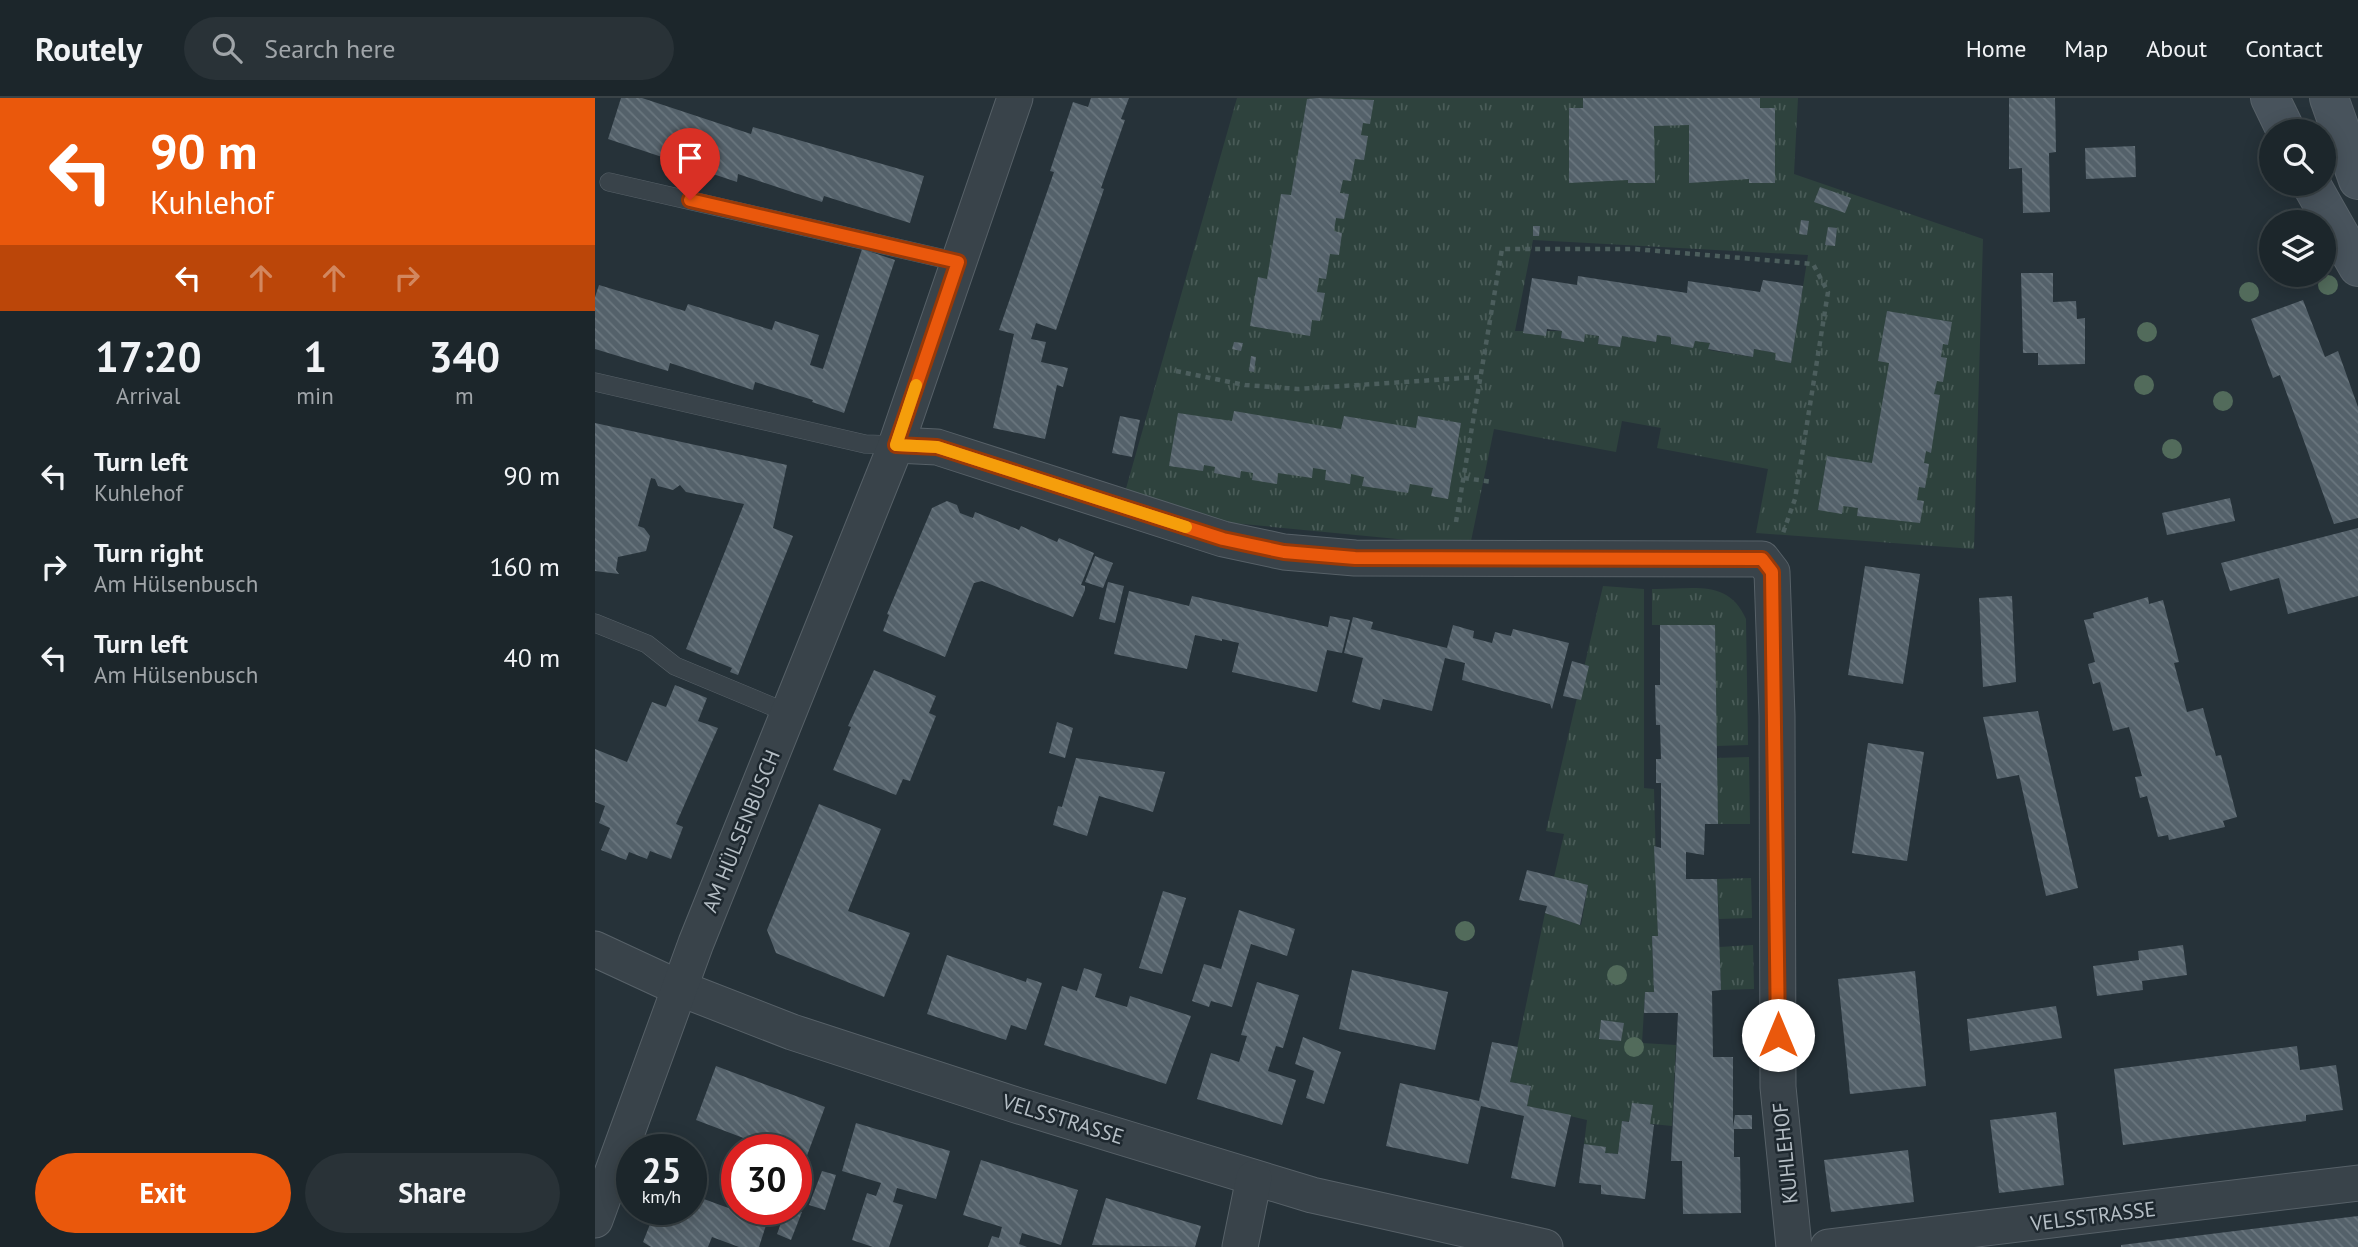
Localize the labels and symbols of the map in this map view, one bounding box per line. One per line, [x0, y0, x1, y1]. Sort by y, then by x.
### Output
pin [660, 128, 720, 200]
street label: AM HÜLSENBUSCH [696, 746, 786, 916]
position arrow [1741, 998, 1815, 1072]
street label: VELSSTRASSE [998, 1087, 1127, 1150]
street label: KUHLEHOF [1766, 1101, 1804, 1205]
speed limit sign: 30 [721, 1134, 812, 1225]
street label: VELSSTRASSE [2028, 1195, 2157, 1237]

